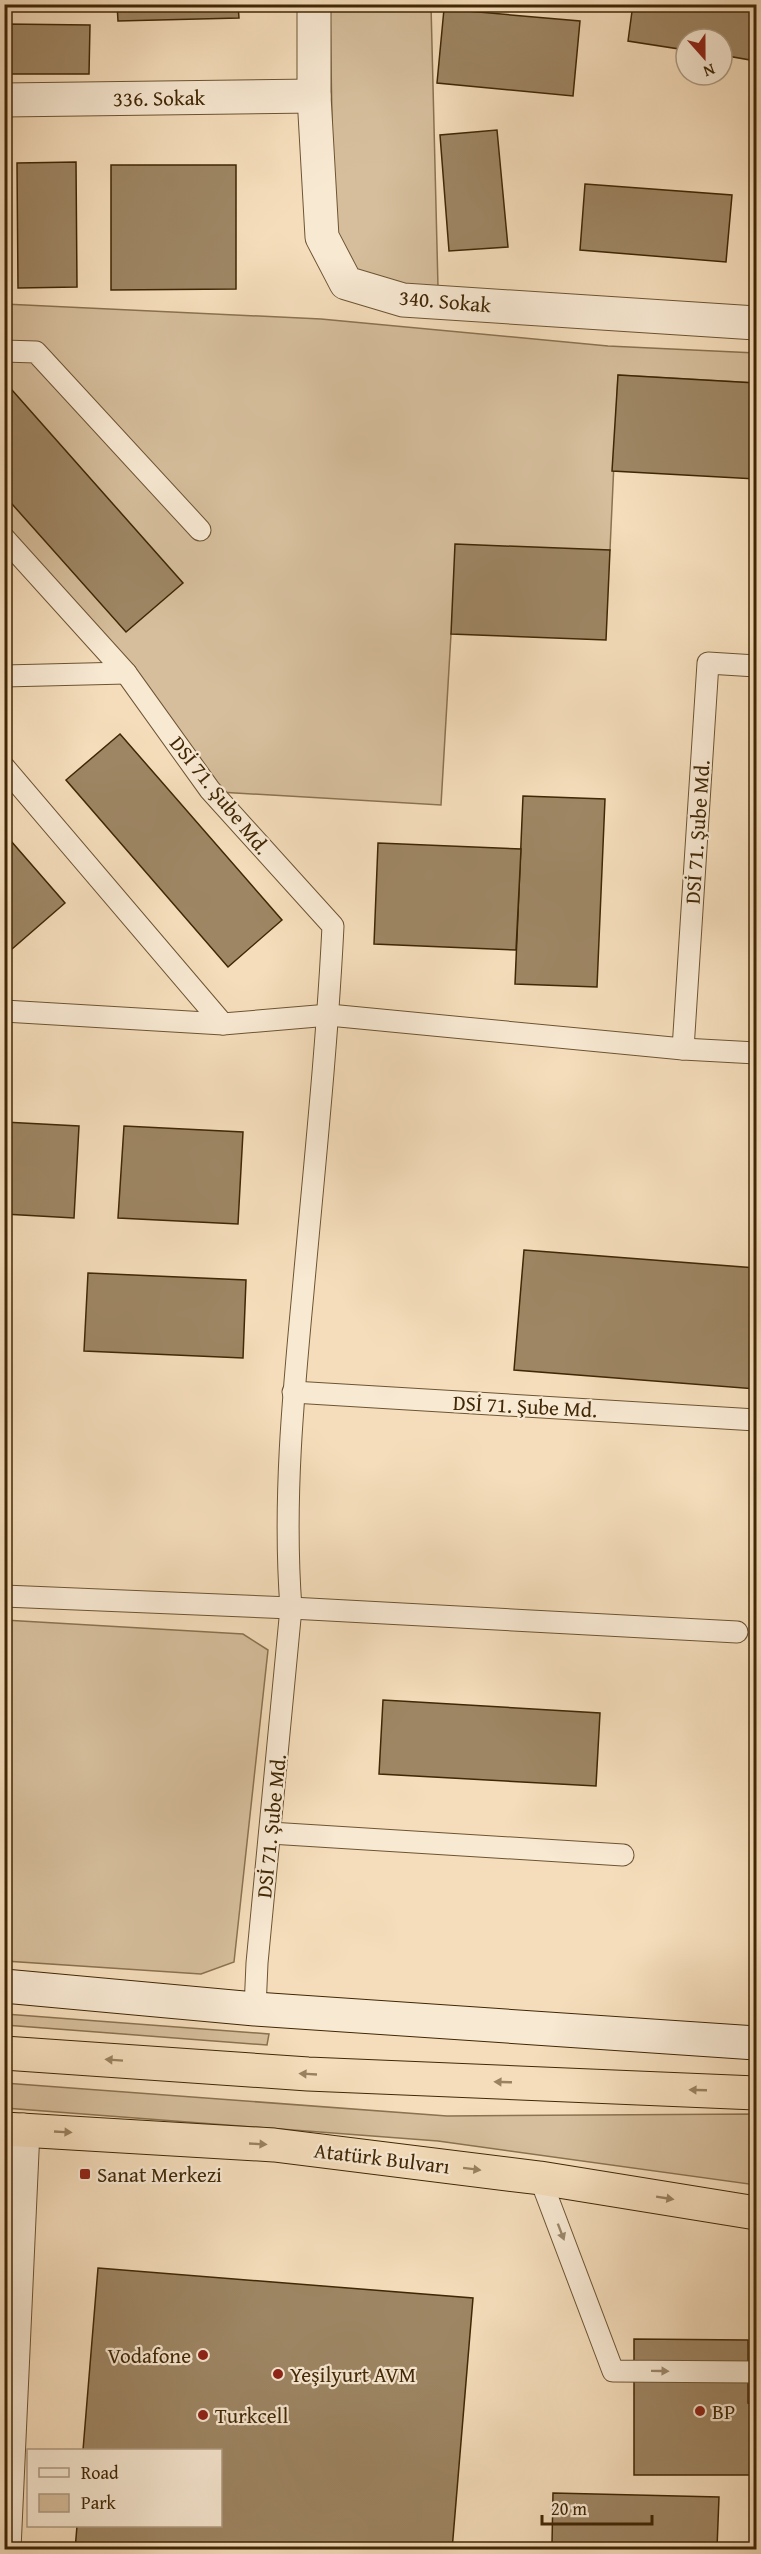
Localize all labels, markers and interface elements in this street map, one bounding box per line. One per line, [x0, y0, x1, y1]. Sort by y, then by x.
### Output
north arrow [674, 27, 734, 87]
text: N [700, 58, 719, 84]
street label: 336. Sokak [113, 82, 206, 114]
street label: 340. Sokak [398, 282, 493, 320]
street label: DSİ 71. Şube Md. [162, 729, 278, 861]
street label: DSİ 71. Şube Md. [676, 759, 718, 905]
street label: DSİ 71. Şube Md. [452, 1387, 598, 1425]
street label: DSİ 71. Şube Md. [248, 1753, 294, 1899]
one-way arrow [104, 2056, 123, 2065]
one-way arrow [299, 2070, 318, 2079]
one-way arrow [494, 2078, 513, 2087]
one-way arrow [689, 2086, 708, 2095]
one-way arrow [53, 2128, 72, 2137]
street label: Atatürk Bulvarı [312, 2134, 452, 2182]
one-way arrow [248, 2139, 267, 2149]
place label: Sanat Merkezi [97, 2159, 222, 2190]
one-way arrow [463, 2165, 482, 2174]
marker: Sanat Merkezi [78, 2167, 92, 2181]
one-way arrow [656, 2194, 675, 2203]
one-way arrow [556, 2223, 566, 2241]
place label: Vodafone [108, 2340, 191, 2371]
marker: Vodafone [196, 2348, 210, 2362]
place label: Yeşilyurt AVM [290, 2359, 416, 2390]
one-way arrow [650, 2366, 669, 2376]
marker: Yeşilyurt AVM [271, 2367, 285, 2381]
place label: BP [712, 2396, 735, 2427]
place label: Turkcell [215, 2400, 289, 2431]
marker: BP [693, 2404, 707, 2418]
marker: Turkcell [196, 2408, 210, 2422]
legend [27, 2449, 222, 2527]
text: Road [81, 2459, 119, 2486]
scale bar [542, 2488, 652, 2526]
text: Park [81, 2489, 117, 2516]
text: 20 m [551, 2495, 587, 2522]

